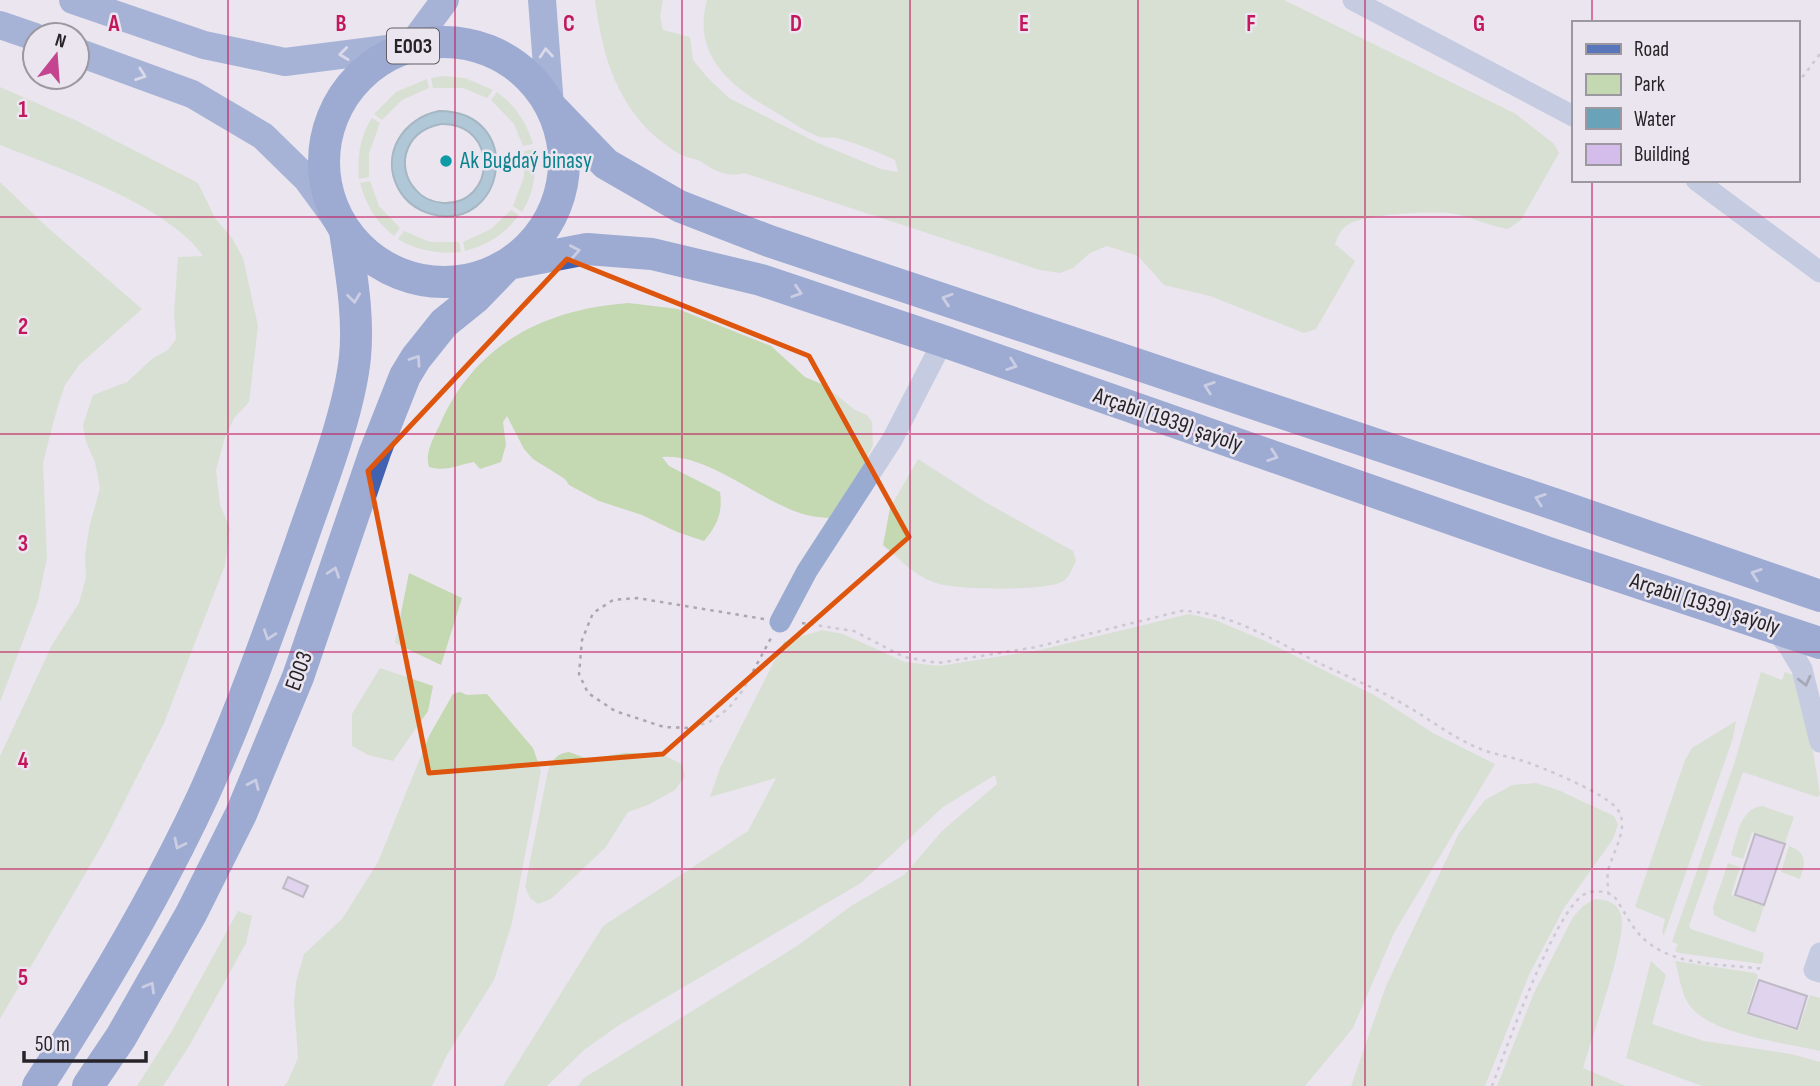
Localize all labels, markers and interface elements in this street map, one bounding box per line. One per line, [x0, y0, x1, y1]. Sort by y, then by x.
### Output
text: A [108, 10, 121, 38]
text: B [336, 10, 347, 38]
text: C [563, 10, 575, 38]
text: D [790, 10, 802, 38]
text: E [1019, 10, 1029, 38]
text: F [1246, 10, 1256, 38]
text: G [1473, 10, 1485, 38]
north arrow [21, 21, 91, 91]
legend [1572, 21, 1799, 182]
road number: E003 [387, 28, 439, 64]
text: N [52, 29, 69, 54]
text: Road [1634, 37, 1669, 62]
one-way arrow [338, 46, 349, 61]
one-way arrow [539, 47, 554, 58]
one-way arrow [135, 67, 147, 81]
text: Park [1634, 72, 1665, 97]
text: 1 [18, 96, 28, 124]
text: Water [1634, 107, 1676, 132]
text: Building [1634, 142, 1690, 167]
place label: Ak Bugdaý binasy [459, 147, 592, 175]
marker: Ak Bugdaý binasy [438, 153, 454, 169]
one-way arrow [569, 245, 581, 260]
one-way arrow [790, 284, 802, 298]
one-way arrow [346, 293, 361, 304]
one-way arrow [941, 293, 954, 307]
text: 2 [18, 313, 28, 341]
one-way arrow [407, 355, 420, 368]
one-way arrow [1006, 357, 1018, 371]
street label: Arçabil (1939) şaýoly [1089, 381, 1246, 459]
one-way arrow [1203, 381, 1215, 395]
one-way arrow [1267, 448, 1279, 462]
one-way arrow [1535, 493, 1547, 507]
text: 3 [18, 530, 28, 558]
one-way arrow [326, 566, 340, 578]
street label: Arçabil (1939) şaýoly [1626, 566, 1784, 641]
one-way arrow [1750, 568, 1762, 582]
one-way arrow [263, 628, 277, 640]
street label: E003 [279, 648, 319, 694]
one-way arrow [1797, 674, 1811, 686]
text: 4 [18, 747, 29, 775]
one-way arrow [246, 779, 260, 792]
one-way arrow [174, 837, 188, 849]
text: 5 [18, 964, 28, 992]
one-way arrow [142, 981, 155, 994]
scale bar [24, 1020, 147, 1064]
text: 50 m [35, 1032, 70, 1057]

